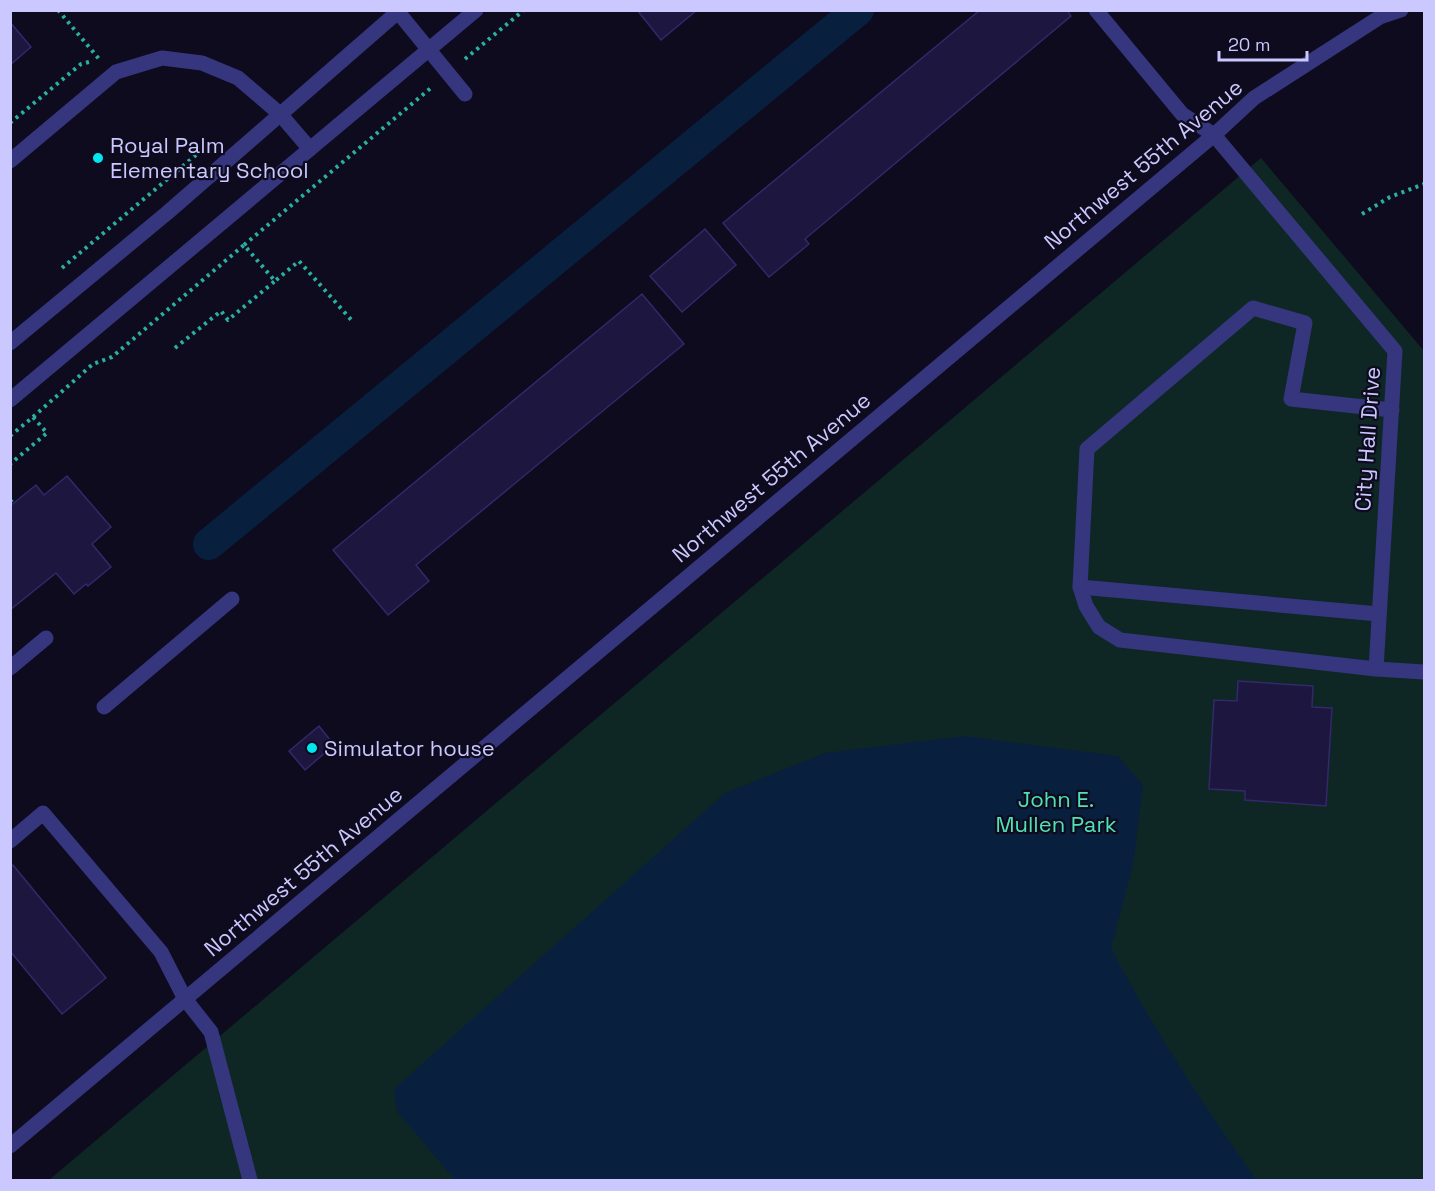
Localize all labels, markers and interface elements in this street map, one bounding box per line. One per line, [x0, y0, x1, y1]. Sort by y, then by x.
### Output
scale bar [1219, 24, 1308, 62]
text: 20 m [1228, 33, 1271, 56]
street label: Northwest 55th Avenue [1038, 73, 1248, 255]
place label: Royal Palm Elementary School [110, 131, 309, 184]
marker: Royal Palm Elementary School [91, 151, 105, 165]
street label: City Hall Drive [1348, 366, 1386, 512]
street label: Northwest 55th Avenue [666, 386, 876, 568]
place label: Simulator house [324, 734, 495, 762]
marker: Simulator house [305, 741, 319, 755]
street label: Northwest 55th Avenue [198, 780, 408, 962]
park label: John E. Mullen Park [995, 785, 1117, 838]

